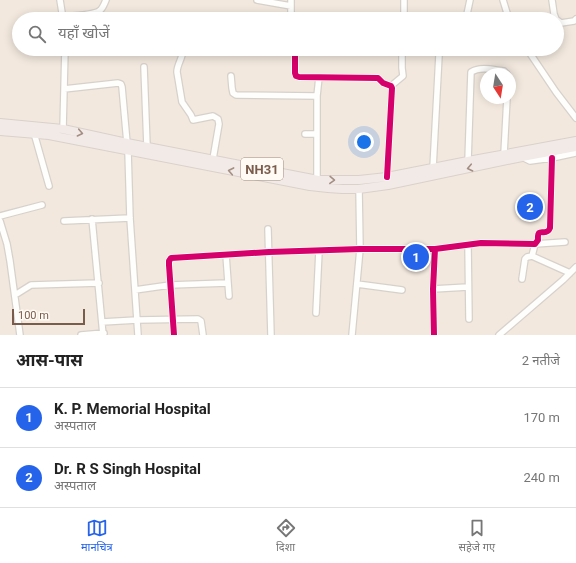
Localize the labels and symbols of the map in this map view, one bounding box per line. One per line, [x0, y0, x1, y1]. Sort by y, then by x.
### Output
north arrow [480, 68, 516, 104]
one-way arrow [77, 129, 83, 137]
your location [354, 132, 374, 152]
road number: NH31 [241, 158, 283, 180]
one-way arrow [467, 164, 473, 172]
one-way arrow [228, 167, 235, 176]
one-way arrow [329, 176, 335, 184]
pin: 2 [517, 192, 543, 222]
pin: 1 [403, 242, 429, 272]
scale bar [12, 307, 85, 326]

